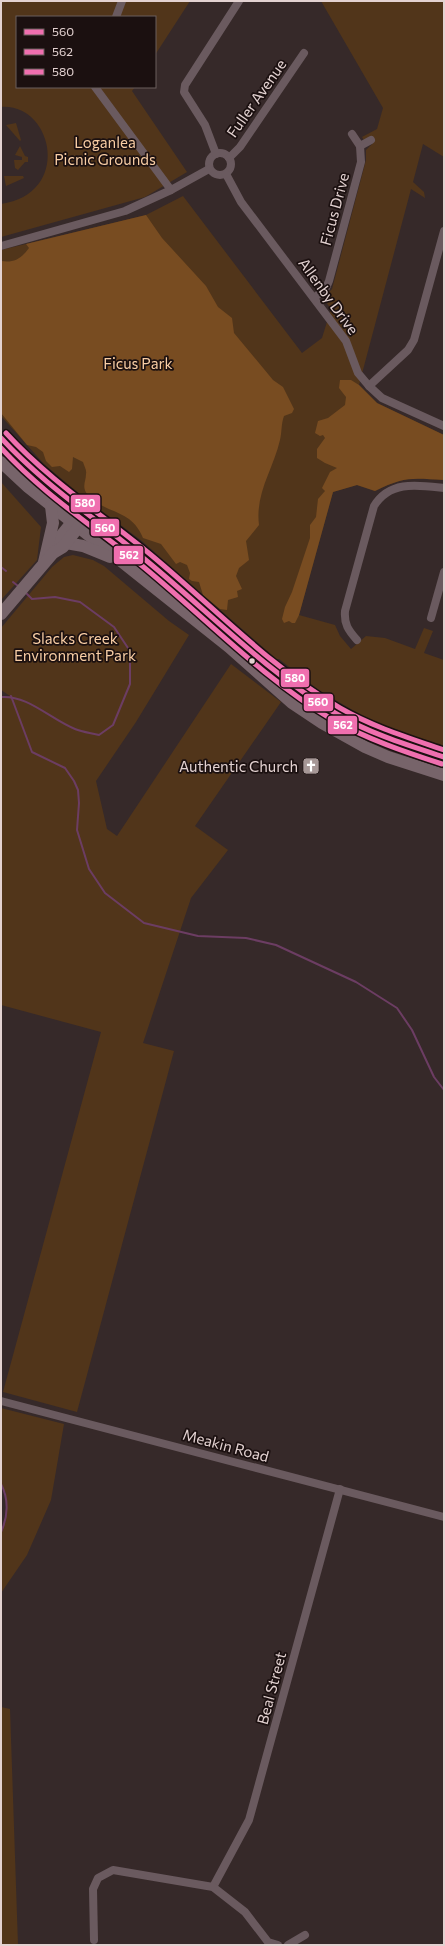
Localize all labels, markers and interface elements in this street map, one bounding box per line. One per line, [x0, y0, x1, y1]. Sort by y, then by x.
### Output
legend [16, 16, 156, 88]
text: 560 [52, 24, 74, 38]
text: 562 [52, 44, 73, 58]
street label: Fuller Avenue [222, 55, 290, 141]
text: 580 [52, 64, 74, 78]
park label: Loganlea Picnic Grounds [54, 133, 156, 168]
street label: Ficus Drive [316, 171, 352, 247]
street label: Allenby Drive [295, 254, 363, 338]
park label: Ficus Park [103, 354, 173, 372]
line badge: 580 [70, 494, 101, 513]
text: 580 [75, 496, 95, 509]
line badge: 560 [90, 518, 120, 537]
text: 560 [95, 521, 115, 534]
line badge: 562 [113, 545, 144, 565]
text: 562 [119, 548, 139, 561]
park label: Slacks Creek Environment Park [14, 629, 136, 664]
unlabelled marker [247, 656, 257, 666]
line badge: 580 [280, 668, 310, 688]
text: 580 [285, 671, 305, 684]
line badge: 560 [303, 693, 334, 712]
text: 560 [308, 695, 328, 708]
line badge: 562 [327, 715, 358, 735]
text: 562 [333, 718, 353, 731]
church icon: Authentic Church [301, 756, 321, 776]
place label: Authentic Church [179, 757, 298, 775]
street label: Meakin Road [181, 1425, 271, 1465]
street label: Beal Street [253, 1650, 289, 1726]

